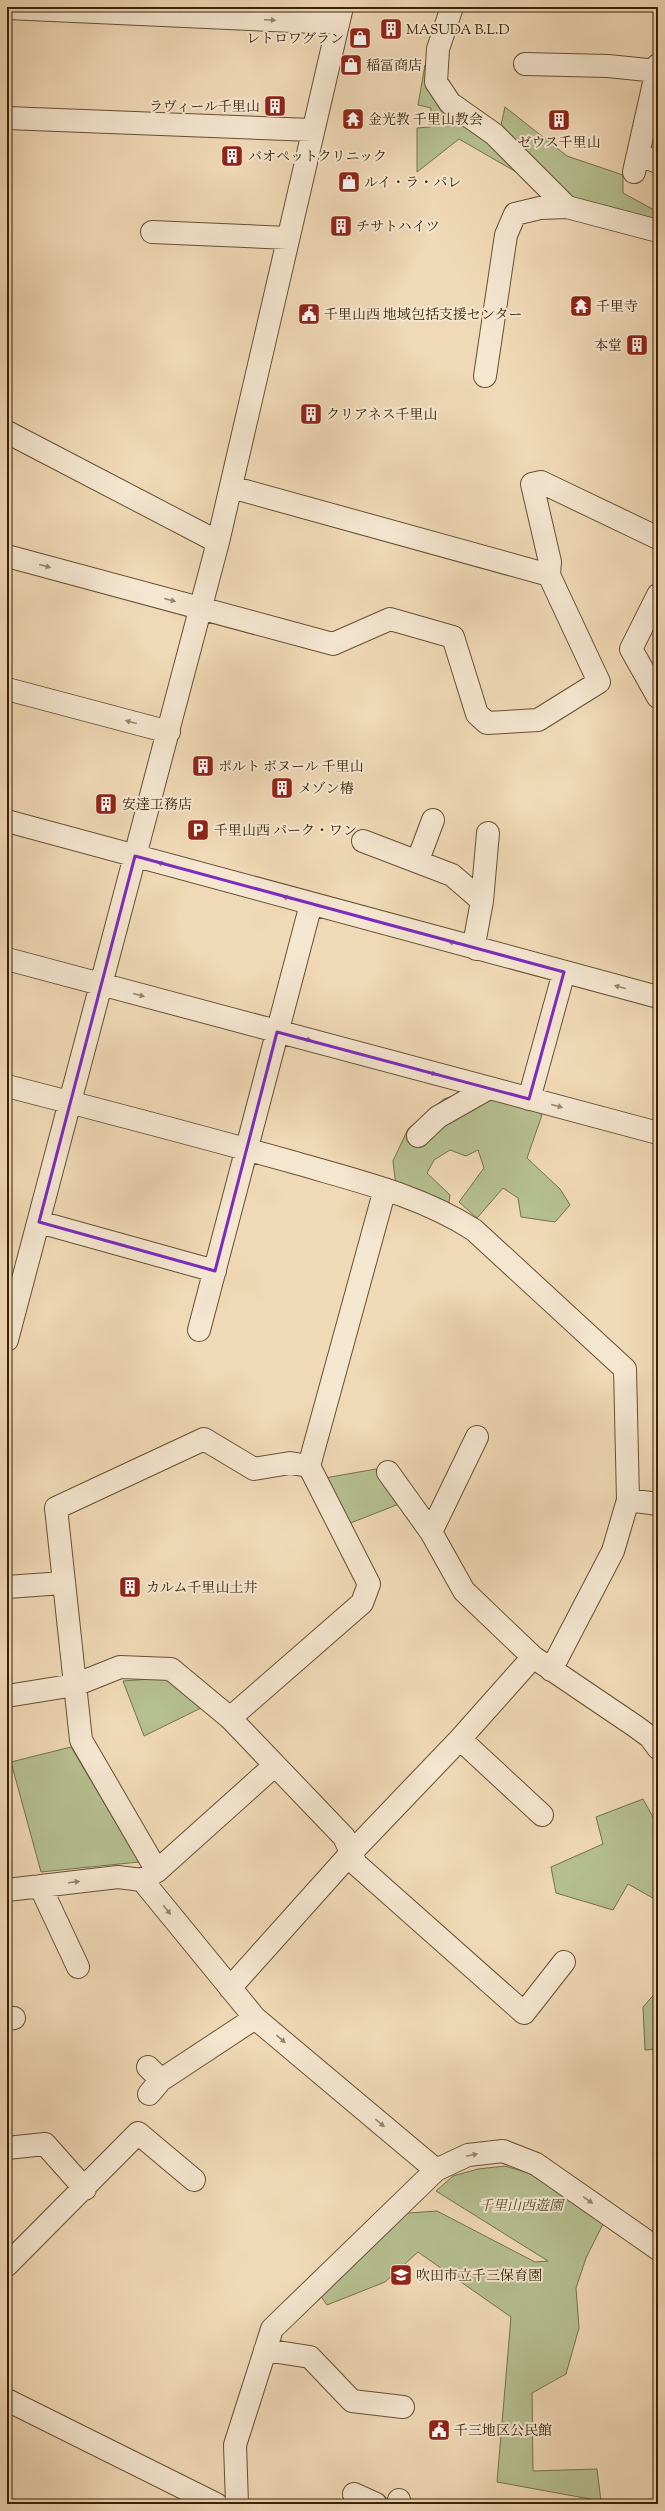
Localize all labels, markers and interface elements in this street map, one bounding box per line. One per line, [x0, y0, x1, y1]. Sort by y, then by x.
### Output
one-way arrow [264, 16, 276, 23]
building icon: MASUDA B.L.D [378, 16, 404, 42]
place label: MASUDA B.L.D [406, 21, 510, 41]
shop icon: レトロワグラン [347, 25, 373, 51]
place label: レトロワグラン [246, 30, 344, 50]
shop icon: 稲冨商店 [338, 52, 364, 78]
place label: 稲冨商店 [366, 57, 422, 77]
building icon: ラヴィール千里山 [262, 93, 288, 119]
place label: ラヴィール千里山 [149, 98, 260, 118]
temple icon: 金光教 千里山教会 [340, 106, 366, 132]
building icon: ゼウス千里山 [546, 107, 572, 133]
place label: 金光教 千里山教会 [368, 111, 483, 131]
place label: ゼウス千里山 [517, 134, 601, 154]
building icon: バオペットクリニック [219, 143, 245, 169]
place label: バオペットクリニック [248, 148, 387, 168]
shop icon: ルイ・ラ・パレ [336, 169, 362, 195]
place label: ルイ・ラ・パレ [364, 174, 461, 194]
building icon: チサトハイツ [328, 213, 354, 239]
place label: チサトハイツ [356, 218, 440, 238]
temple icon: 千里寺 [568, 293, 594, 319]
place label: 千里寺 [596, 298, 638, 318]
public building icon: 千里山西 地域包括支援センター [296, 301, 322, 327]
place label: 千里山西 地域包括支援センター [324, 306, 522, 326]
building icon: 本堂 [624, 332, 650, 358]
place label: 本堂 [594, 337, 622, 357]
building icon: クリアネス千里山 [298, 401, 324, 427]
place label: クリアネス千里山 [326, 406, 437, 426]
one-way arrow [39, 563, 51, 569]
one-way arrow [164, 597, 176, 603]
one-way arrow [125, 719, 137, 725]
building icon: ポルト ボヌール 千里山 [190, 753, 216, 779]
place label: ポルト ボヌール 千里山 [218, 758, 364, 778]
building icon: メゾン椿 [269, 775, 295, 801]
place label: メゾン椿 [298, 780, 355, 800]
building icon: 安達工務店 [93, 791, 119, 817]
place label: 安達工務店 [122, 796, 192, 816]
parking icon: 千里山西 パーク・ワン [185, 817, 211, 843]
place label: 千里山西 パーク・ワン [214, 822, 357, 842]
one-way arrow [156, 861, 168, 867]
one-way arrow [282, 895, 294, 901]
one-way arrow [448, 940, 460, 946]
one-way arrow [614, 984, 626, 990]
one-way arrow [133, 992, 146, 998]
one-way arrow [300, 1036, 312, 1042]
one-way arrow [425, 1070, 437, 1076]
one-way arrow [550, 1104, 563, 1110]
building icon: カルム千里山土井 [117, 1574, 143, 1600]
place label: カルム千里山土井 [146, 1579, 257, 1599]
one-way arrow [67, 1879, 80, 1885]
one-way arrow [162, 1905, 171, 1916]
one-way arrow [275, 2034, 286, 2043]
one-way arrow [375, 2118, 385, 2127]
one-way arrow [466, 2152, 478, 2158]
one-way arrow [582, 2196, 593, 2204]
park label: 千里山西遊園 [479, 2197, 565, 2217]
school or university icon: 吹田市立千三保育園 [388, 2262, 414, 2288]
place label: 吹田市立千三保育園 [416, 2267, 542, 2287]
public building icon: 千三地区公民館 [426, 2417, 452, 2443]
place label: 千三地区公民館 [454, 2422, 552, 2442]

